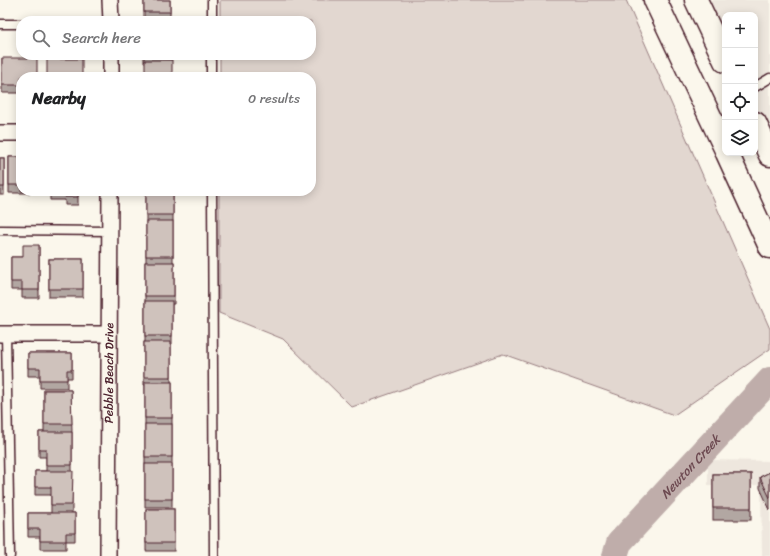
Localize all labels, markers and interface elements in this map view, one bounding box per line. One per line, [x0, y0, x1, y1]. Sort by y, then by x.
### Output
map controls [722, 12, 758, 156]
button: + [722, 12, 758, 48]
search box [16, 16, 316, 60]
text: Search here [62, 25, 141, 51]
icon: search [30, 27, 52, 49]
button: − [722, 48, 758, 84]
text: Nearby [32, 83, 86, 113]
button: locate [722, 84, 758, 120]
text: 0 results [248, 87, 300, 110]
button: layers [722, 120, 758, 156]
street label: Pebble Beach Drive [98, 322, 120, 423]
water label: Newton Creek [654, 428, 728, 504]

